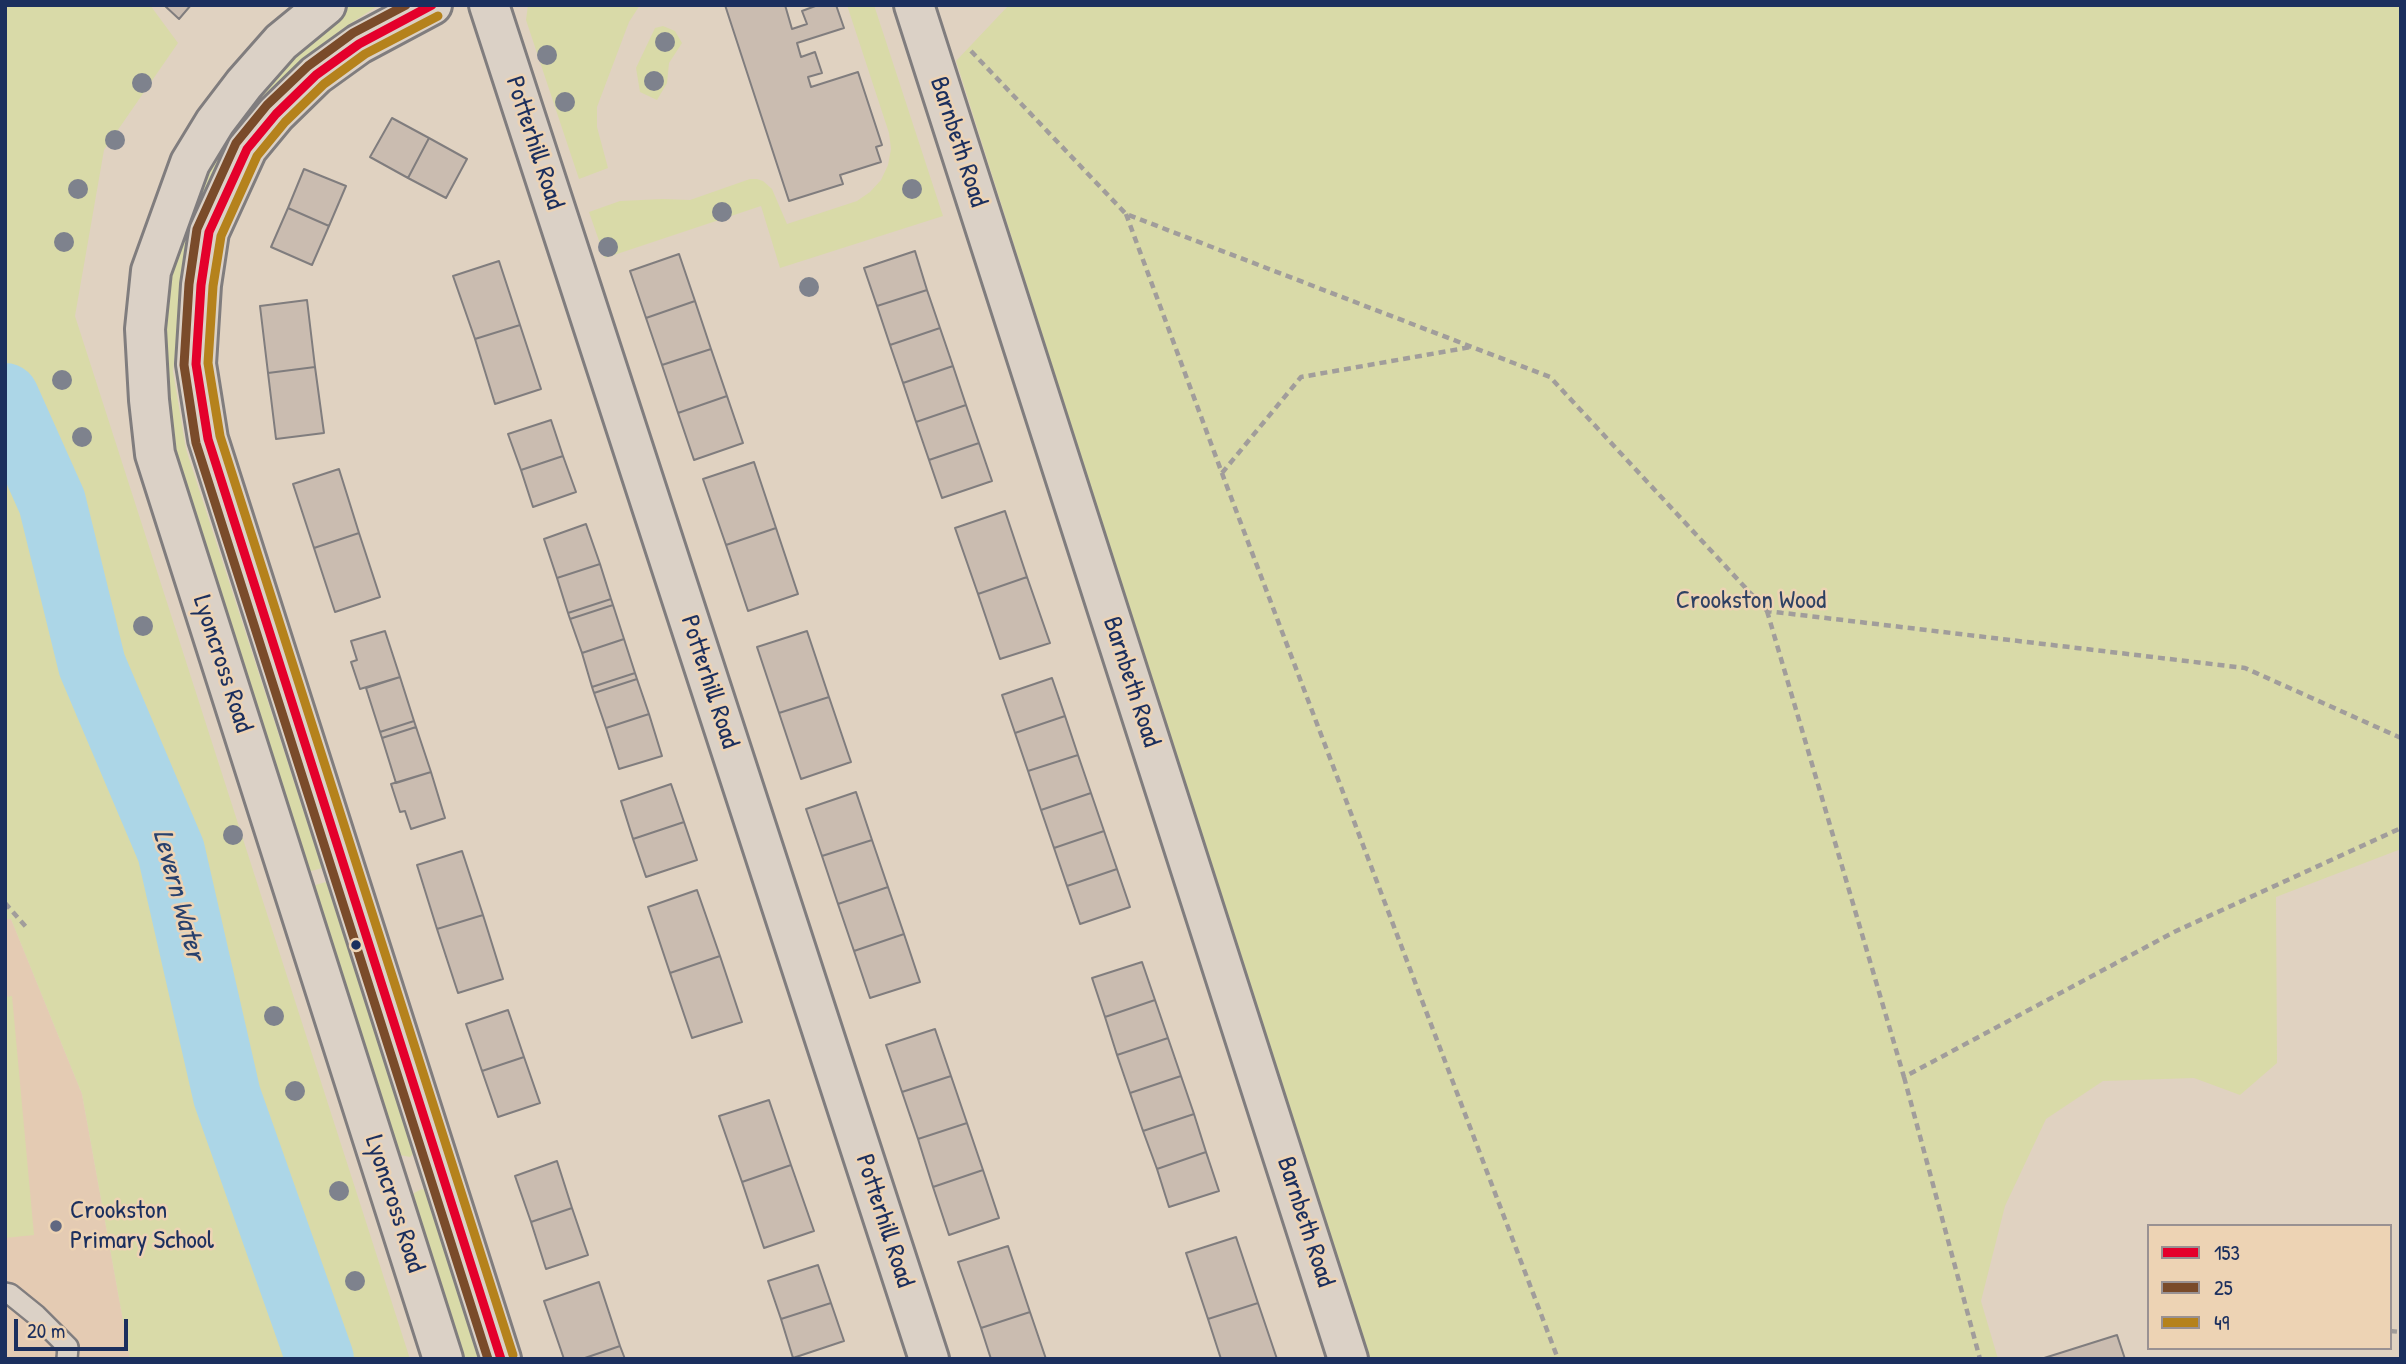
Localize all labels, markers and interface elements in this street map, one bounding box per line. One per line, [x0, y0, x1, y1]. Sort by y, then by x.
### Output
street label: Potterhill Road [498, 73, 570, 213]
street label: Barnbeth Road [922, 73, 994, 211]
park label: Crookston Wood [1676, 585, 1826, 617]
street label: Lyoncross Road [185, 592, 259, 736]
street label: Potterhill Road [673, 612, 745, 752]
street label: Barnbeth Road [1095, 613, 1167, 751]
water label: Levern Water [144, 826, 212, 964]
unlabelled marker [349, 938, 363, 952]
street label: Lyoncross Road [357, 1132, 431, 1276]
street label: Potterhill Road [848, 1151, 920, 1291]
street label: Barnbeth Road [1269, 1153, 1341, 1291]
place label: Crookston Primary School [70, 1195, 214, 1256]
marker: Crookston Primary School [48, 1218, 64, 1234]
legend [2147, 1224, 2392, 1350]
text: 153 [2214, 1238, 2240, 1267]
text: 25 [2214, 1273, 2233, 1302]
scale bar [18, 1304, 131, 1348]
text: 49 [2214, 1308, 2230, 1337]
text: 20 m [27, 1316, 65, 1345]

